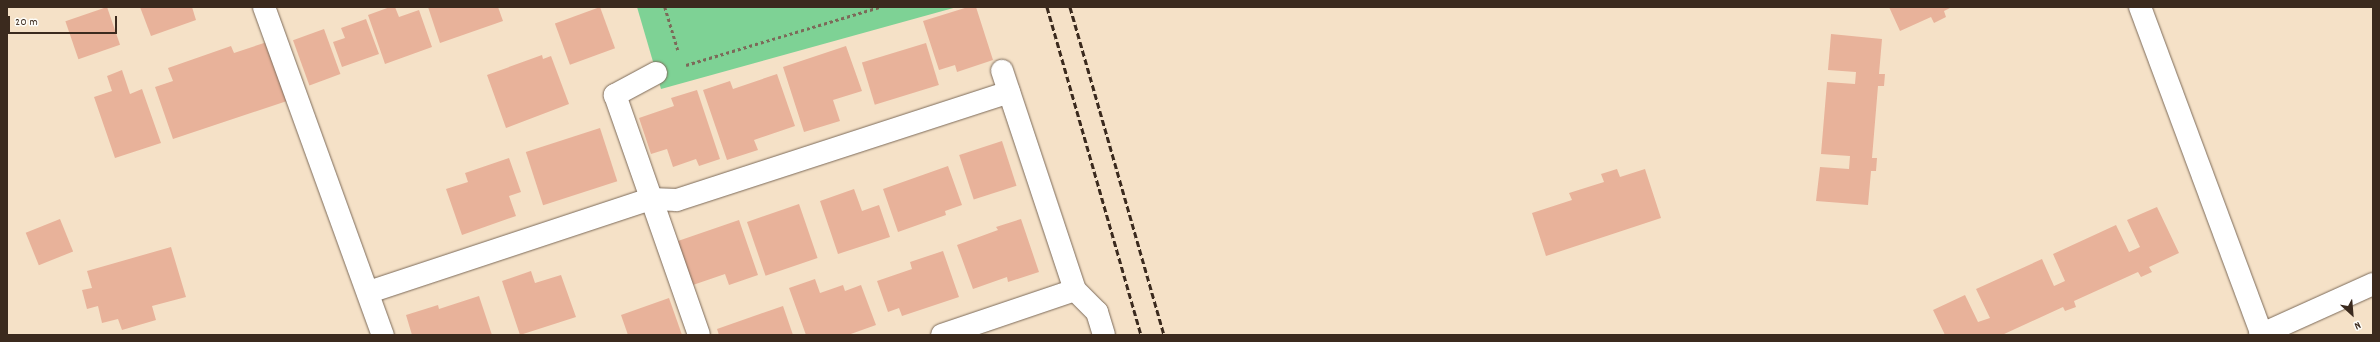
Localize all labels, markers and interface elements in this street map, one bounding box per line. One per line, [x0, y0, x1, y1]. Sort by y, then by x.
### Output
scale bar [10, 8, 119, 34]
text: 20 m [15, 14, 38, 31]
north arrow [2332, 294, 2372, 334]
text: N [2351, 316, 2363, 333]

